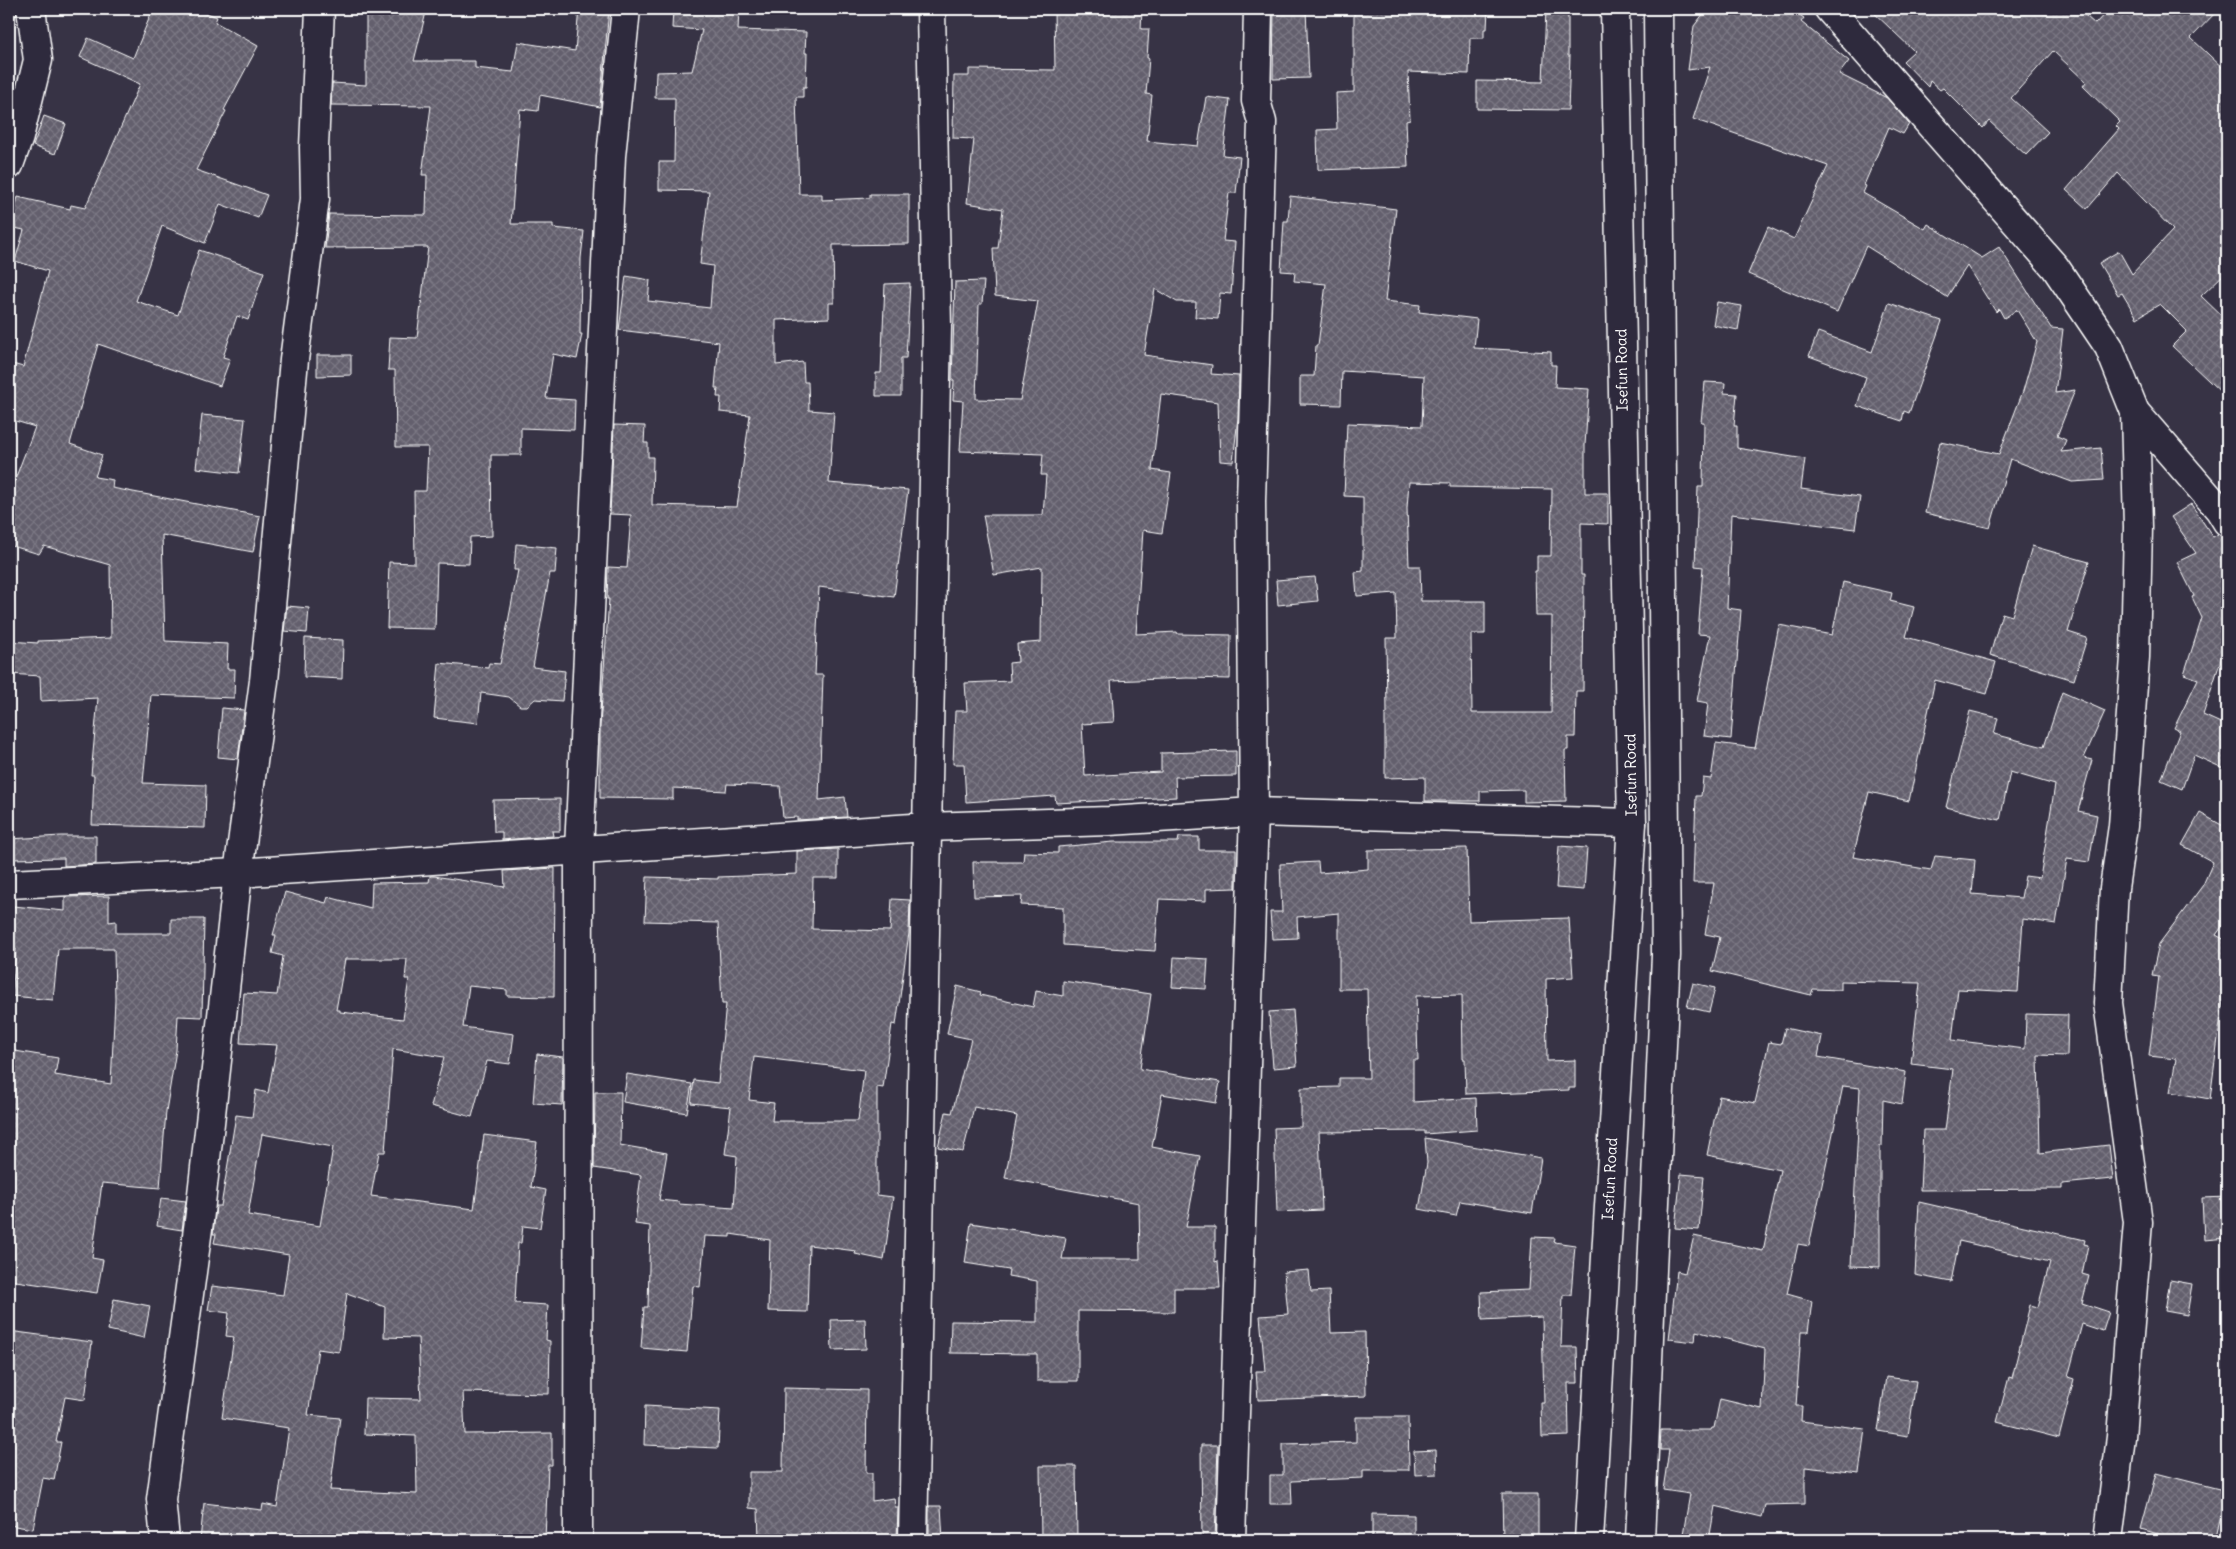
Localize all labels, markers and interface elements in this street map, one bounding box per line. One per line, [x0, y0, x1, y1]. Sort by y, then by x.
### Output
street label: Isefun Road [1611, 328, 1632, 411]
street label: Isefun Road [1620, 733, 1641, 816]
street label: Isefun Road [1598, 1137, 1621, 1221]

